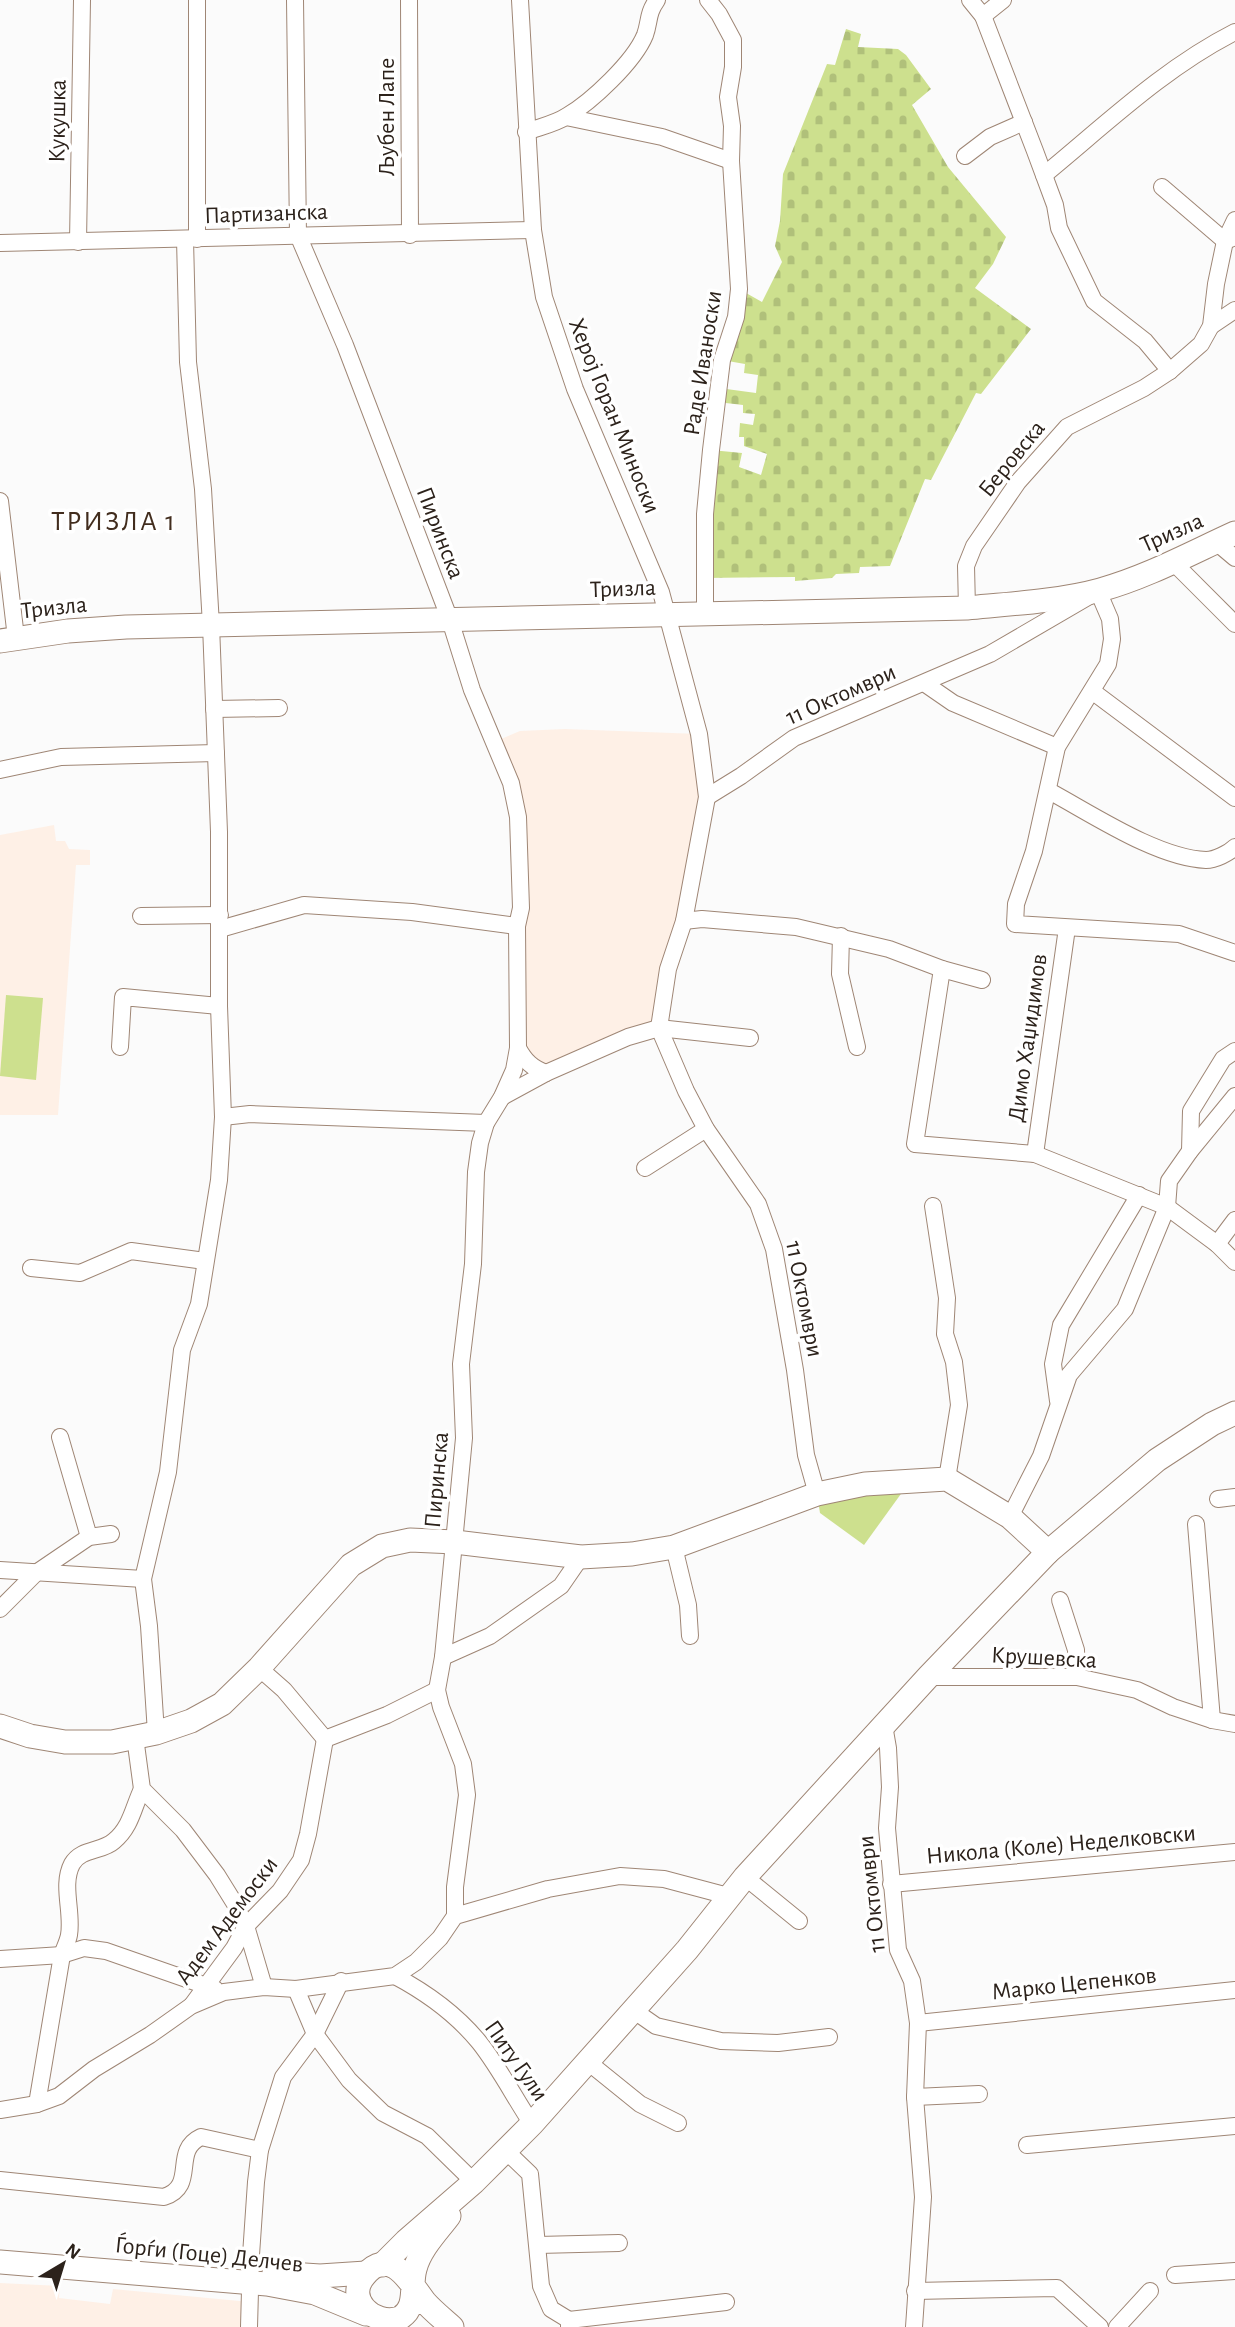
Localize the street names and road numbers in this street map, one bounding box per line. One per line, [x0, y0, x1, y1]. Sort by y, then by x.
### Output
street label: Љубен Лапе [375, 58, 399, 176]
street label: Кукушка [45, 79, 71, 163]
street label: Партизанска [204, 200, 328, 228]
street label: Раде Иваноски [680, 289, 726, 437]
street label: Херој Горан Миноски [564, 315, 664, 517]
street label: Беровска [974, 416, 1050, 502]
street label: Пиринска [411, 484, 469, 582]
street label: Тризла [1137, 509, 1207, 557]
street label: Тризла [590, 576, 656, 602]
street label: Тризла [20, 593, 88, 623]
street label: 11 Октомври [782, 660, 900, 730]
street label: Димо Хаџидимов [1004, 952, 1052, 1124]
street label: 11 Октомври [781, 1239, 827, 1359]
street label: Пиринска [421, 1431, 453, 1529]
street label: Крушевска [990, 1643, 1098, 1673]
street label: Никола (Коле) Неделковски [925, 1821, 1197, 1869]
street label: 11 Октомври [854, 1834, 890, 1954]
street label: Адем Адемоски [171, 1853, 283, 1989]
street label: Марко Цепенков [990, 1963, 1158, 2005]
street label: Питу Гули [480, 2016, 552, 2106]
street label: Ѓорѓи (Гоце) Делчев [114, 2231, 305, 2277]

